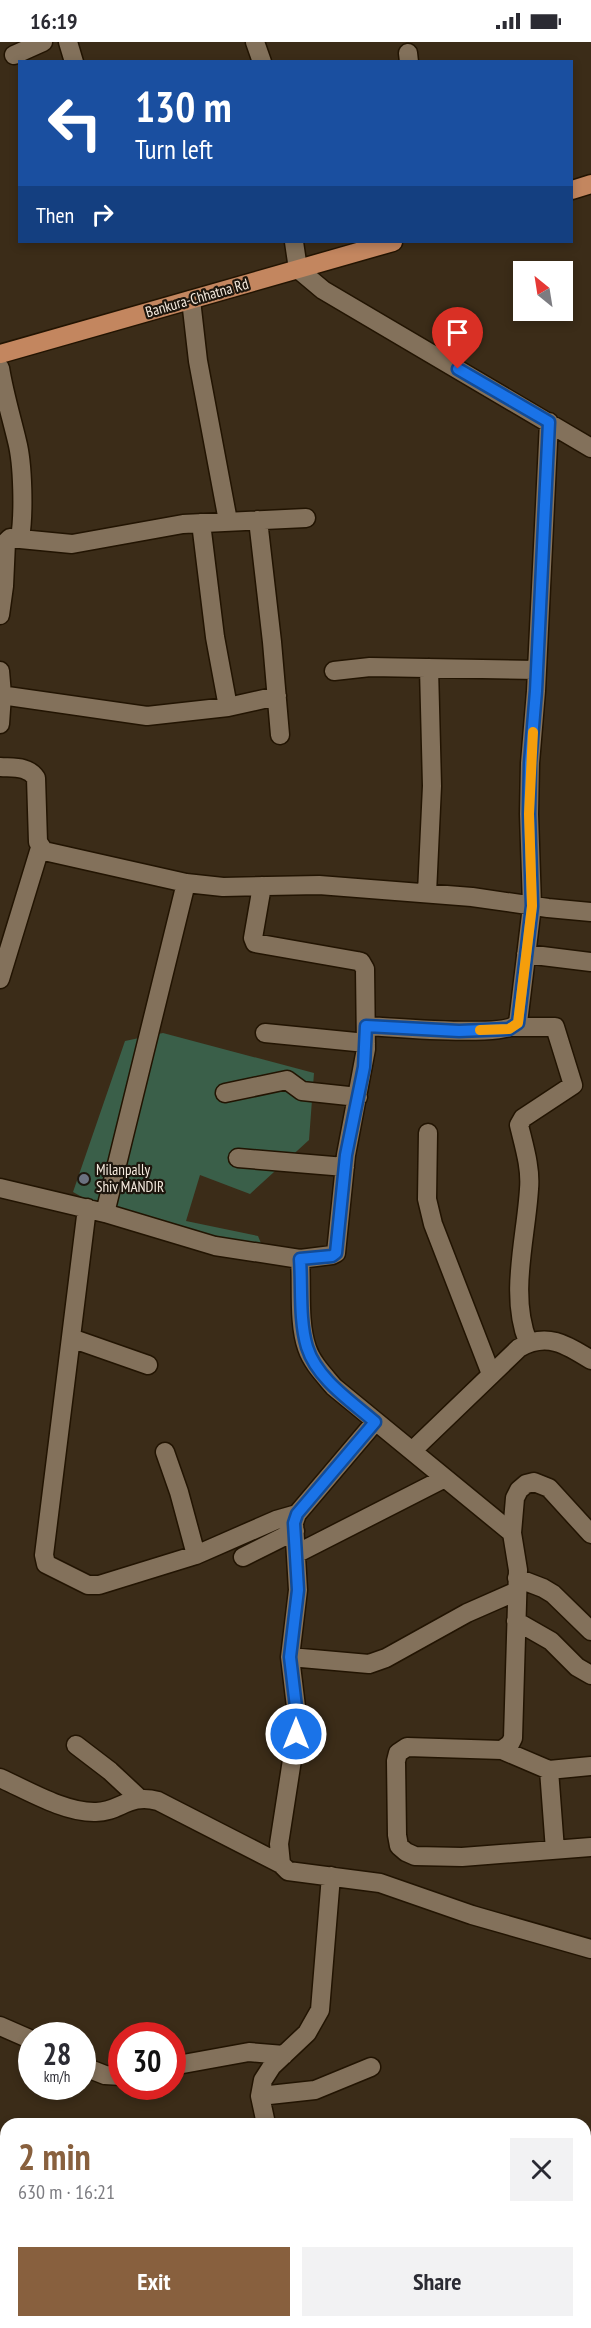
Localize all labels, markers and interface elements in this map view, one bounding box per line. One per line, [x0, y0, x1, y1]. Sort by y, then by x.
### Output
text: 16:19 [30, 7, 78, 35]
text: 130 m [135, 79, 232, 134]
icon: left [36, 84, 114, 162]
text: Turn left [135, 132, 213, 166]
icon: right [86, 198, 119, 231]
text: Then [36, 201, 74, 229]
north arrow [513, 261, 573, 321]
map controls [513, 261, 573, 321]
street label: Bankura-Chhatna Rd [143, 274, 250, 321]
pin [432, 307, 483, 369]
icon: arrive [441, 316, 474, 349]
place label: Milanpally Shiv MANDIR [96, 1160, 164, 1196]
marker: Milanpally Shiv MANDIR [77, 1172, 91, 1186]
position arrow [264, 1702, 328, 1766]
speed limit sign: 30 [108, 2022, 186, 2100]
text: 28 [43, 2034, 71, 2073]
text: km/h [44, 2067, 70, 2086]
text: 2 min [18, 2133, 91, 2180]
button: close [510, 2138, 573, 2201]
text: 630 m · 16:21 [18, 2179, 115, 2205]
button: Exit [18, 2247, 290, 2316]
button: Share [302, 2247, 573, 2316]

